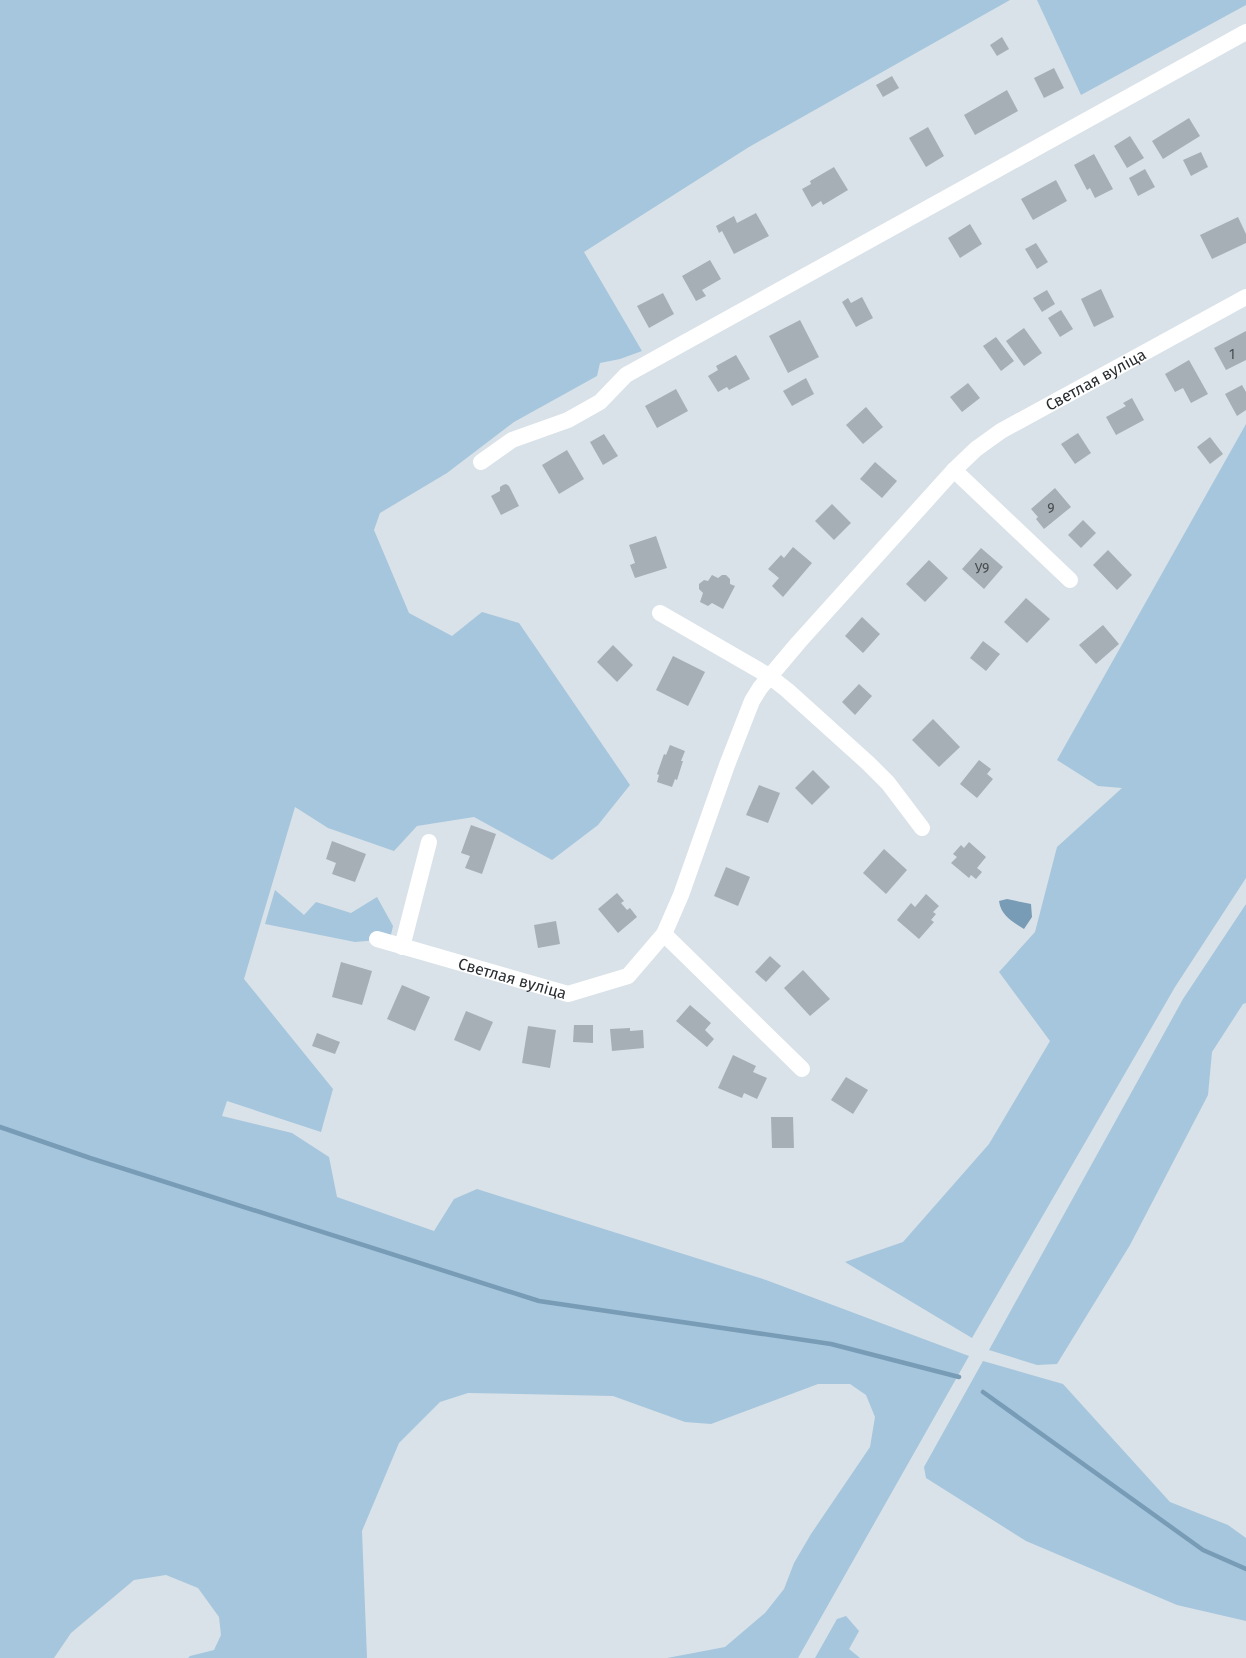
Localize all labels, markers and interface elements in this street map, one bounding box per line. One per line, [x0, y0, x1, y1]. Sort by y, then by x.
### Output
street label: Светлая вуліца [1042, 344, 1149, 414]
house number: 1 [1229, 346, 1235, 363]
house number: 9 [1047, 500, 1055, 517]
house number: У9 [975, 560, 989, 577]
street label: Светлая вуліца [456, 953, 569, 1003]

